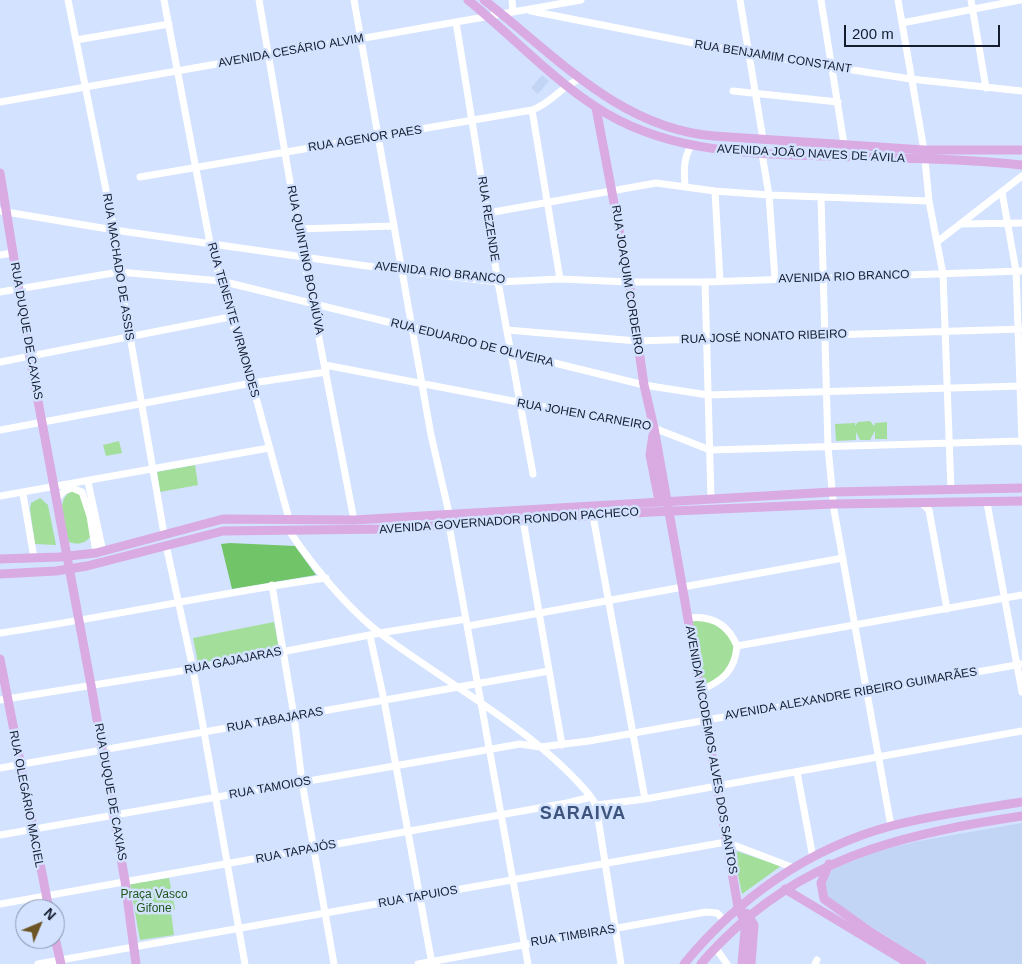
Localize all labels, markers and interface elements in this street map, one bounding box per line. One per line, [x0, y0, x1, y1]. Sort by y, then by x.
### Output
scale bar [847, 15, 1003, 47]
text: 200 m [852, 25, 894, 42]
street label: AVENIDA CESÁRIO ALVIM [217, 31, 365, 71]
street label: RUA BENJAMIM CONSTANT [693, 37, 853, 77]
street label: RUA AGENOR PAES [307, 123, 423, 155]
street label: AVENIDA JOÃO NAVES DE ÁVILA [717, 142, 905, 166]
street label: RUA REZENDE [474, 175, 502, 263]
street label: RUA QUINTINO BOCAIÚVA [283, 184, 327, 336]
street label: RUA MACHADO DE ASSIS [99, 192, 137, 342]
street label: RUA JOAQUIM CORDEIRO [608, 204, 646, 356]
street label: RUA TENENTE VIRMONDES [204, 241, 262, 399]
street label: AVENIDA RIO BRANCO [374, 259, 506, 287]
street label: RUA DUQUE DE CAXIAS [7, 261, 45, 401]
street label: AVENIDA RIO BRANCO [778, 268, 910, 286]
street label: RUA EDUARDO DE OLIVEIRA [389, 316, 555, 370]
street label: RUA JOSÉ NONATO RIBEIRO [681, 327, 847, 347]
street label: RUA JOHEN CARNEIRO [516, 396, 652, 434]
street label: AVENIDA GOVERNADOR RONDON PACHECO [379, 505, 639, 537]
street label: AVENIDA NICODEMOS ALVES DOS SANTOS [682, 625, 740, 875]
street label: RUA GAJAJARAS [183, 645, 283, 677]
street label: AVENIDA ALEXANDRE RIBEIRO GUIMARÃES [724, 665, 978, 723]
street label: RUA TABAJARAS [226, 704, 324, 736]
street label: RUA DUQUE DE CAXIAS [91, 722, 129, 862]
street label: RUA OLEGÁRIO MACIEL [6, 729, 46, 869]
street label: RUA TAMOIOS [228, 774, 312, 802]
district label: SARAIVA [539, 803, 627, 825]
street label: RUA TAPAJÓS [255, 837, 337, 867]
street label: RUA TAPUIOS [377, 883, 459, 911]
park label: Praça Vasco Gifone [120, 888, 188, 916]
north arrow [15, 899, 65, 949]
text: N [41, 905, 59, 923]
street label: RUA TIMBIRAS [530, 922, 616, 950]

